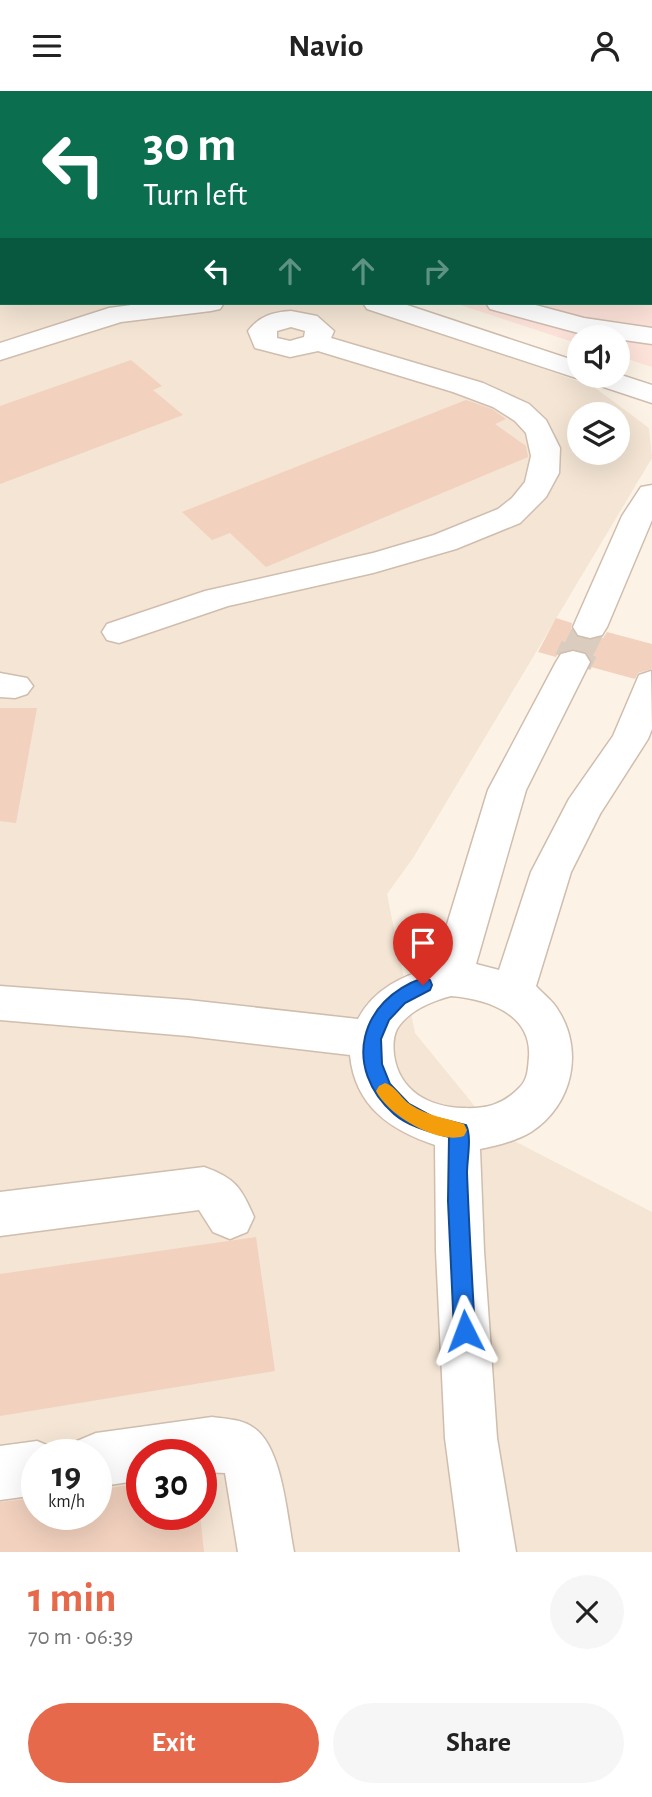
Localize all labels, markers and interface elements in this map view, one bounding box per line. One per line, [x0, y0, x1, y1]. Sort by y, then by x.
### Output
icon: menu [28, 27, 66, 65]
icon: person [586, 27, 624, 65]
text: Navio [288, 30, 364, 62]
icon: left [28, 119, 119, 210]
text: 30 m [143, 121, 237, 170]
text: Turn left [143, 179, 247, 211]
icon: left [198, 252, 236, 290]
icon: ahead [271, 252, 309, 290]
icon: ahead [344, 252, 382, 290]
icon: right [417, 252, 455, 290]
map controls [567, 325, 630, 465]
button: sound [567, 325, 630, 388]
button: layers [567, 402, 630, 465]
pin [393, 913, 453, 985]
icon: arrive [404, 924, 442, 962]
position arrow [428, 1294, 502, 1368]
speed limit sign: 30 [126, 1439, 217, 1530]
text: 19 [52, 1458, 81, 1493]
text: km/h [48, 1493, 85, 1511]
button: close [550, 1575, 624, 1649]
text: 1 min [28, 1577, 117, 1619]
text: 70 m · 06:39 [28, 1626, 133, 1649]
button: Exit [28, 1703, 319, 1783]
button: Share [333, 1703, 624, 1783]

